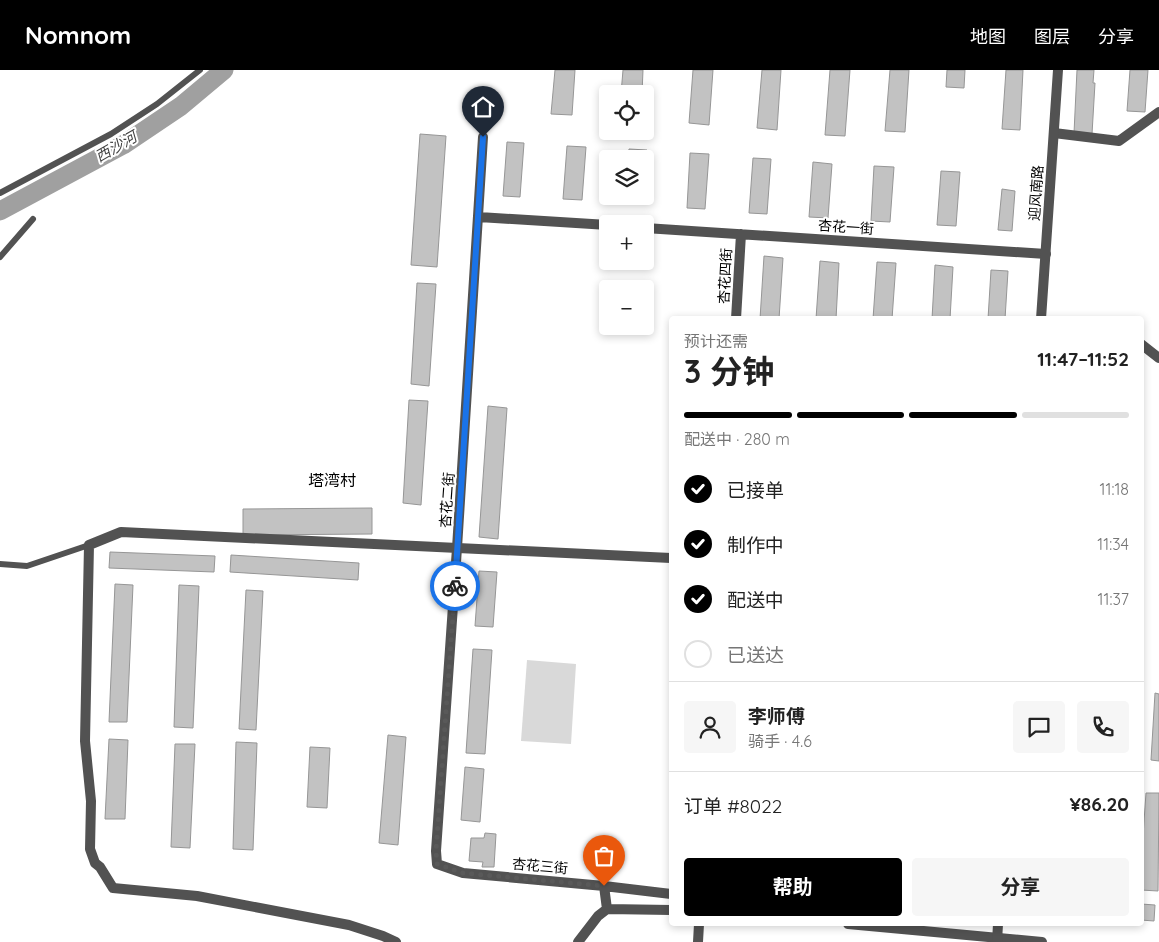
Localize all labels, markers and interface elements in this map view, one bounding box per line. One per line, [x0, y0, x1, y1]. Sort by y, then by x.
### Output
text: Nomnom [25, 20, 131, 50]
text: 地图 [970, 25, 1006, 48]
text: 图层 [1034, 25, 1070, 48]
text: 分享 [1098, 25, 1134, 48]
map controls [599, 85, 654, 335]
button: locate [599, 85, 654, 140]
pin [462, 86, 504, 137]
icon: home [469, 93, 497, 121]
water label: 西沙河 [92, 126, 143, 166]
button: layers [599, 150, 654, 205]
street label: 迎风南路 [1025, 164, 1047, 222]
button: + [599, 215, 654, 270]
street label: 杏花一街 [817, 216, 875, 238]
street label: 杏花四街 [715, 248, 735, 304]
button: − [599, 280, 654, 335]
text: 预计还需 [684, 331, 748, 351]
text: 11:47–11:52 [1037, 347, 1129, 371]
text: 3 分钟 [684, 351, 774, 391]
text: 配送中 · 280 m [684, 429, 790, 449]
district label: 塔湾村 [308, 470, 356, 490]
street label: 杏花二街 [436, 471, 458, 529]
icon: check [684, 475, 712, 503]
text: 已接单 [727, 478, 784, 502]
text: 11:18 [1100, 479, 1129, 499]
icon: check [684, 530, 712, 558]
text: 制作中 [727, 533, 784, 557]
text: 11:34 [1097, 534, 1129, 554]
courier [430, 561, 480, 611]
icon: bike [441, 572, 469, 600]
icon: check [684, 585, 712, 613]
text: 配送中 [727, 588, 784, 612]
text: 11:37 [1098, 589, 1129, 609]
text: 已送达 [727, 643, 784, 667]
button: person [684, 701, 736, 753]
button: chat [1013, 701, 1065, 753]
button: phone [1077, 701, 1129, 753]
text: 李师傅 [748, 704, 805, 728]
text: 骑手 · 4.6 [748, 731, 812, 751]
text: ¥86.20 [1070, 792, 1129, 816]
text: 订单 #8022 [684, 794, 782, 818]
pin [583, 835, 625, 886]
icon: bag [590, 842, 618, 870]
street label: 杏花三街 [511, 855, 569, 877]
button: 帮助 [684, 858, 902, 916]
button: 分享 [912, 858, 1129, 916]

